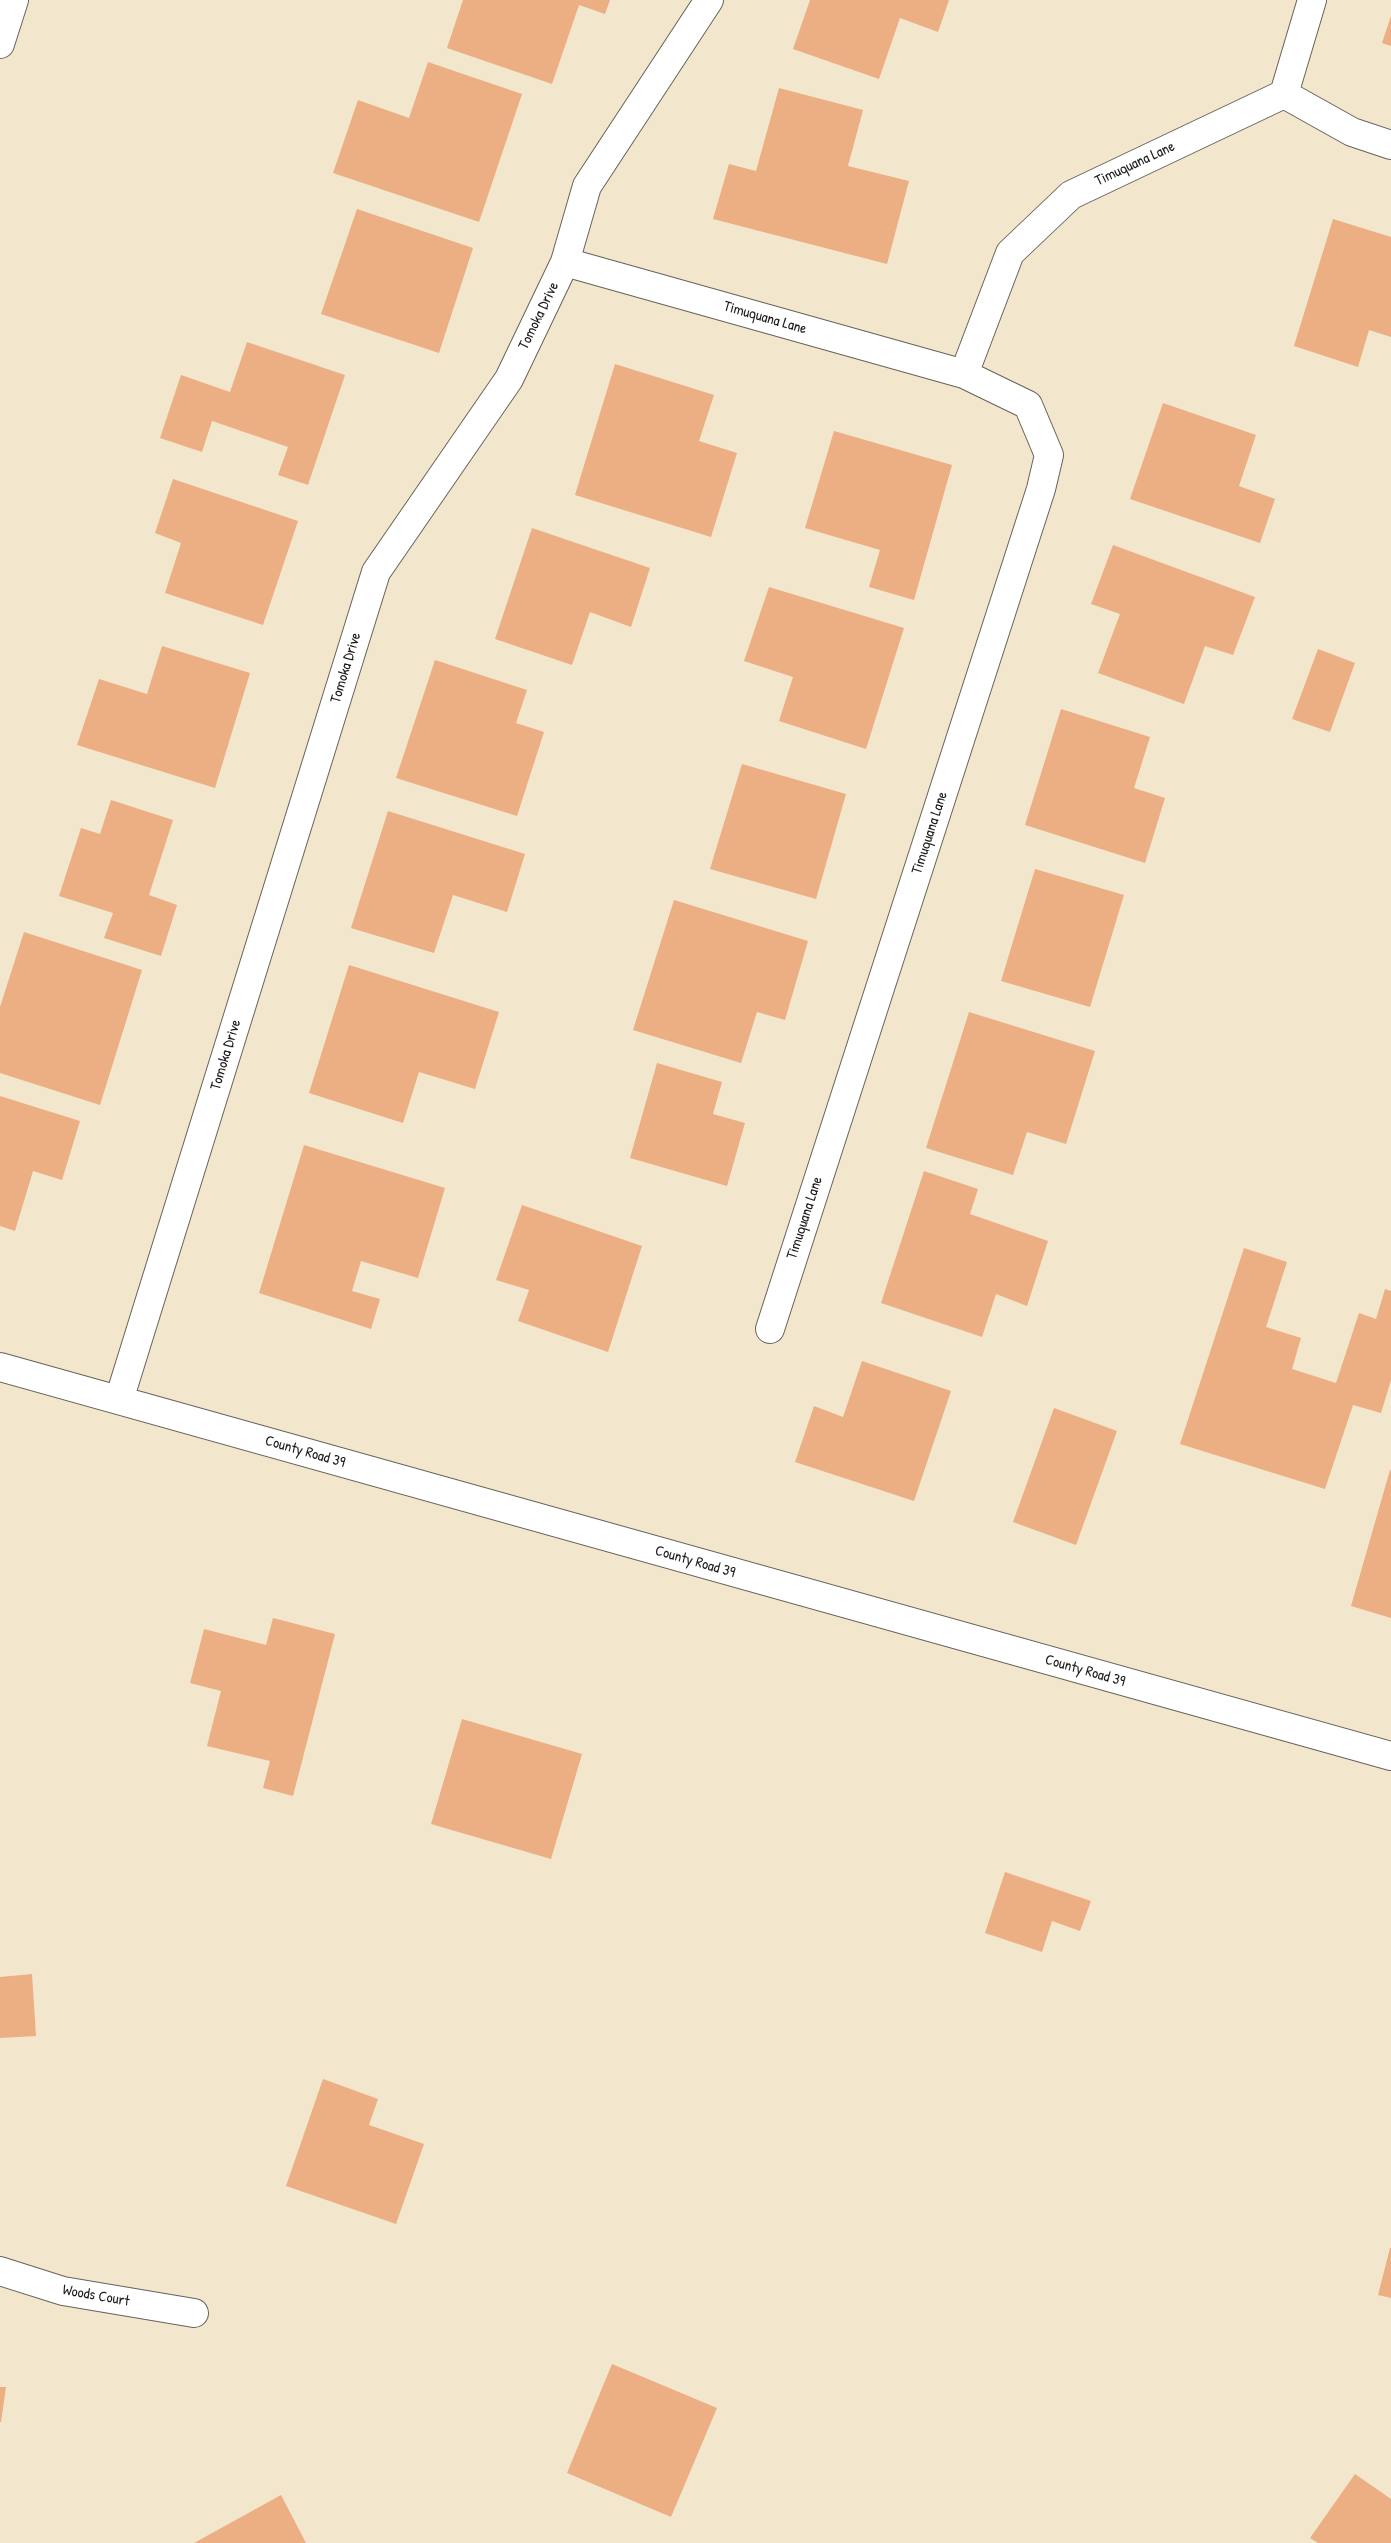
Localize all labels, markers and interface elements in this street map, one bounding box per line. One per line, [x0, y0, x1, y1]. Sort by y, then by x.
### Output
street label: Timuquana Lane [1092, 138, 1178, 190]
street label: Tomoka Drive [515, 279, 563, 353]
street label: Timuquana Lane [721, 298, 809, 338]
street label: Tomoka Drive [327, 630, 365, 706]
street label: Timuquana Lane [908, 789, 952, 877]
street label: Tomoka Drive [207, 1017, 245, 1093]
street label: Timuquana Lane [783, 1174, 827, 1262]
street label: County Road 39 [263, 1432, 347, 1472]
street label: County Road 39 [653, 1542, 737, 1582]
street label: County Road 39 [1043, 1651, 1127, 1691]
street label: Woods Court [61, 2281, 131, 2311]

